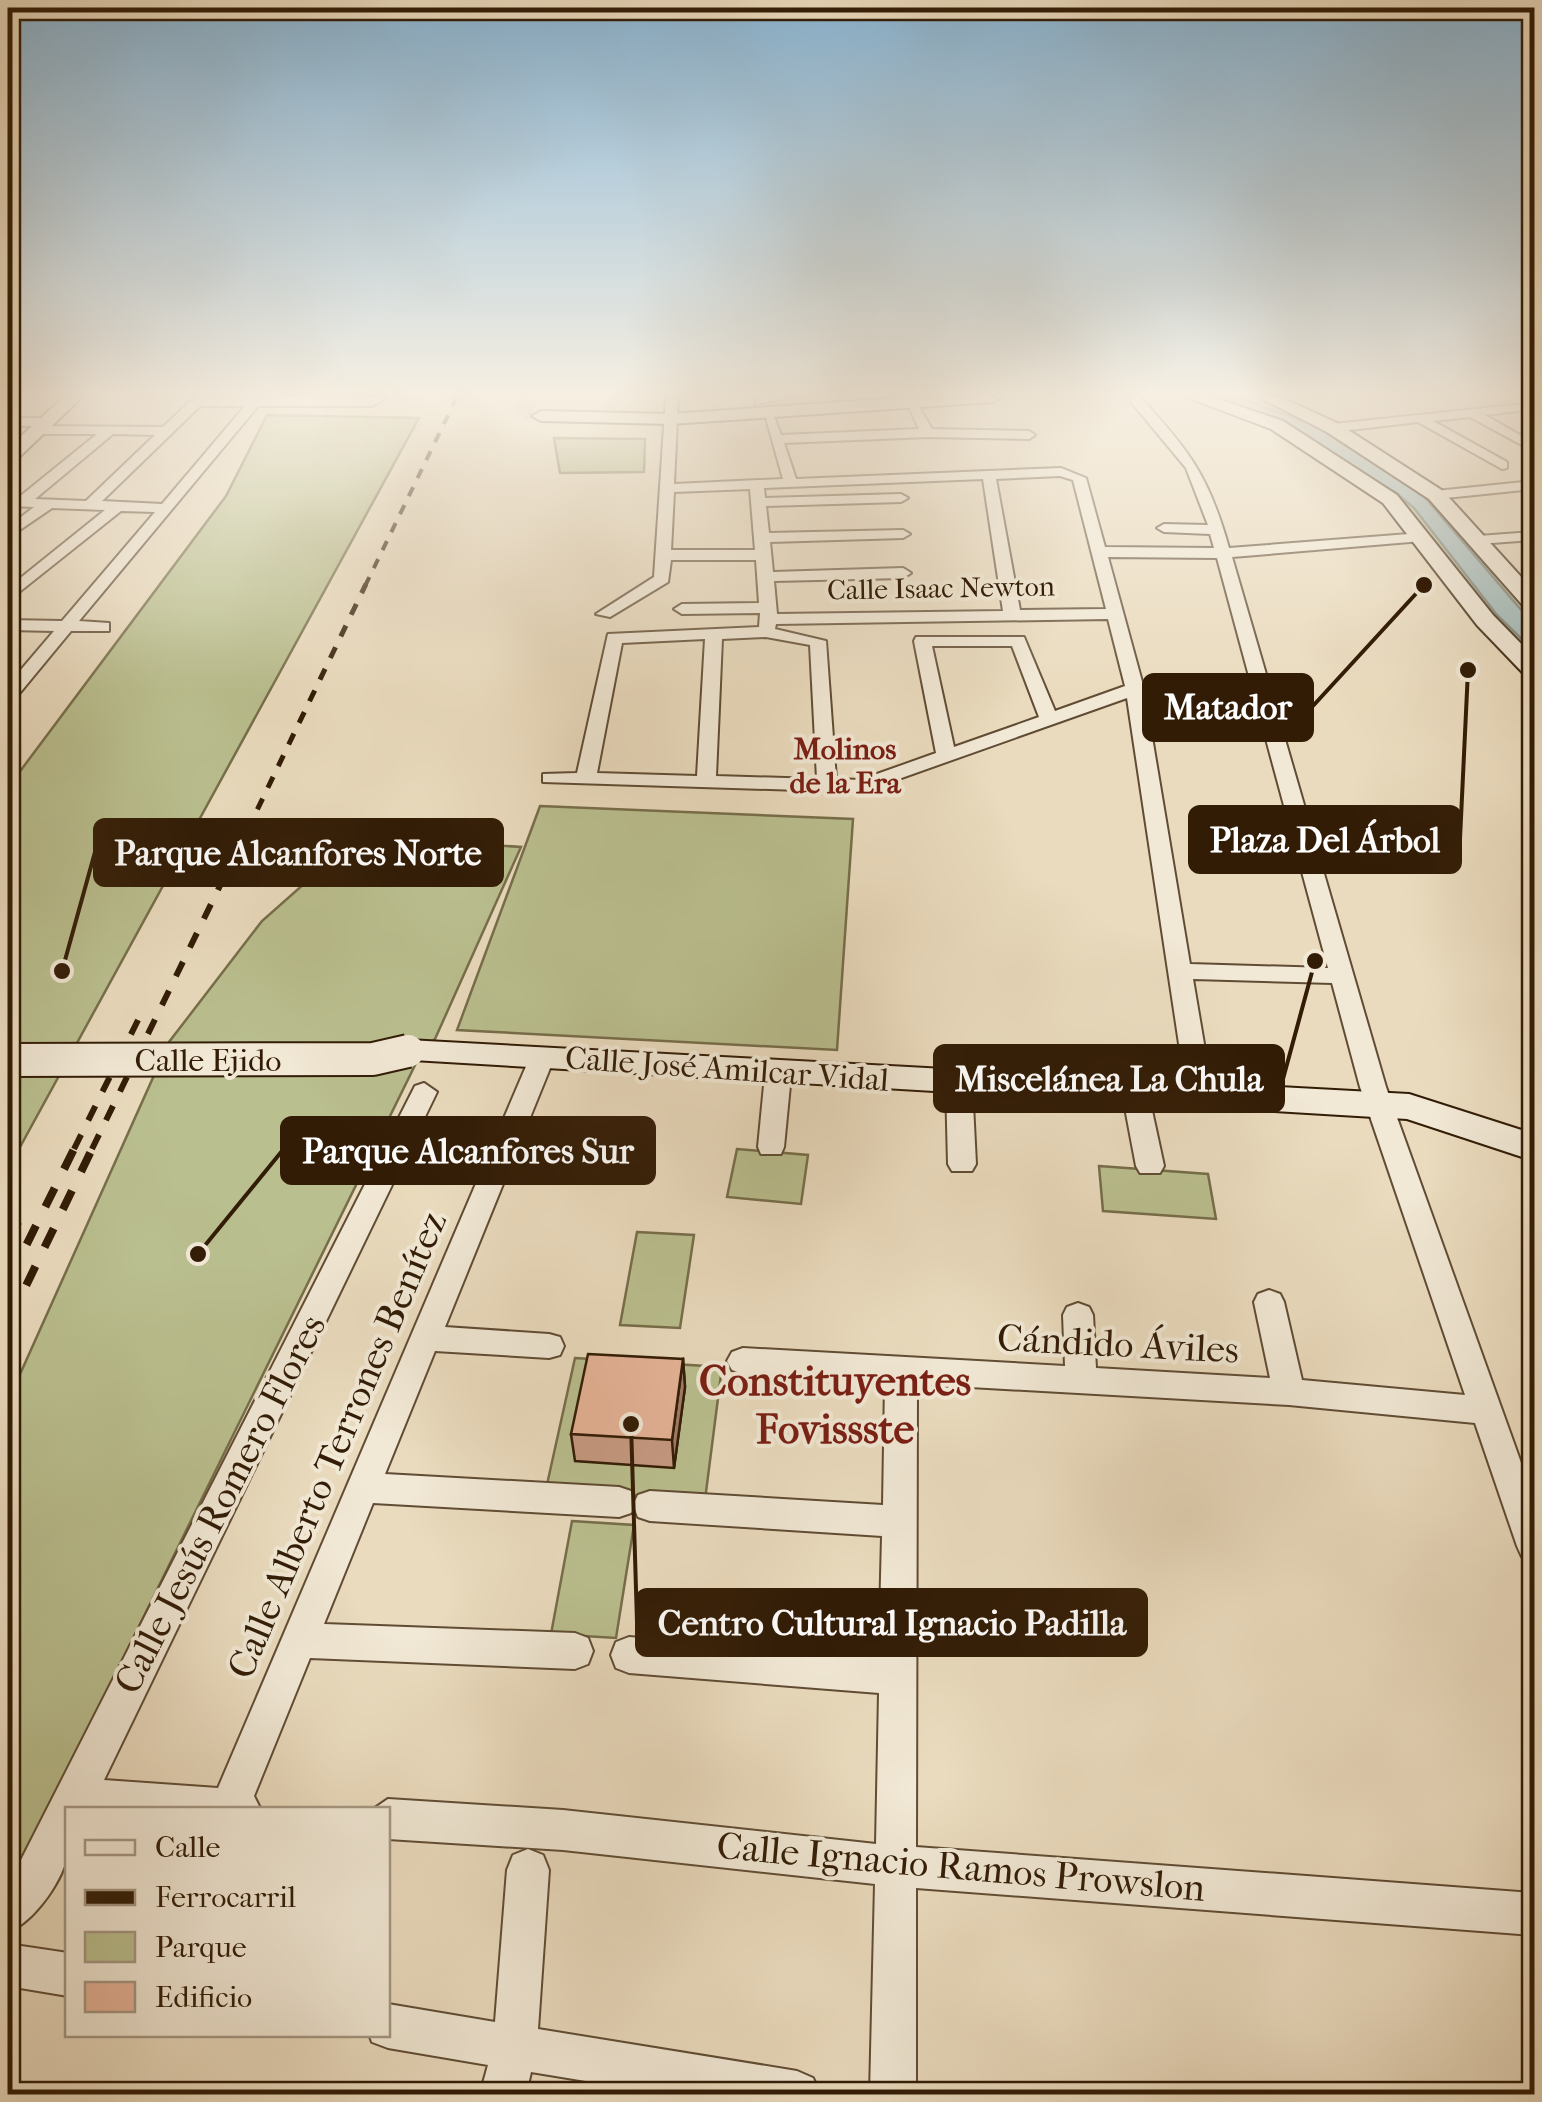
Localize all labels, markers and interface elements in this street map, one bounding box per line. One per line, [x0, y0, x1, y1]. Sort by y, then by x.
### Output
street label: Calle Isaac Newton [827, 570, 1055, 606]
callout: Matador [1144, 675, 1312, 740]
text: Matador [1164, 687, 1293, 728]
district label: Molinos de la Era [789, 732, 902, 801]
callout: Plaza Del Árbol [1190, 807, 1460, 872]
text: Plaza Del Árbol [1210, 818, 1440, 861]
callout: Parque Alcanfores Norte [95, 820, 502, 885]
text: Parque Alcanfores Norte [114, 833, 482, 874]
street label: Calle José Amilcar Vidal [564, 1039, 890, 1099]
street label: Calle Ejido [134, 1042, 282, 1079]
callout: Miscelánea La Chula [935, 1046, 1283, 1111]
text: Miscelánea La Chula [955, 1059, 1264, 1100]
callout: Parque Alcanfores Sur [282, 1118, 654, 1183]
text: Parque Alcanfores Sur [302, 1131, 635, 1172]
street label: Calle Alberto Terrones Benítez [218, 1205, 456, 1685]
street label: Calle Jesús Romero Flores [105, 1307, 335, 1701]
street label: Cándido Áviles [996, 1315, 1240, 1373]
district label: Constituyentes Fovissste [699, 1357, 971, 1454]
callout: Centro Cultural Ignacio Padilla [637, 1590, 1146, 1655]
text: Centro Cultural Ignacio Padilla [658, 1603, 1127, 1644]
legend [65, 1807, 390, 2037]
street label: Calle Ignacio Ramos Prowslon [715, 1823, 1207, 1911]
text: Calle [155, 1830, 220, 1865]
text: Ferrocarril [155, 1880, 296, 1915]
text: Parque [155, 1930, 247, 1965]
text: Edificio [155, 1980, 252, 2015]

